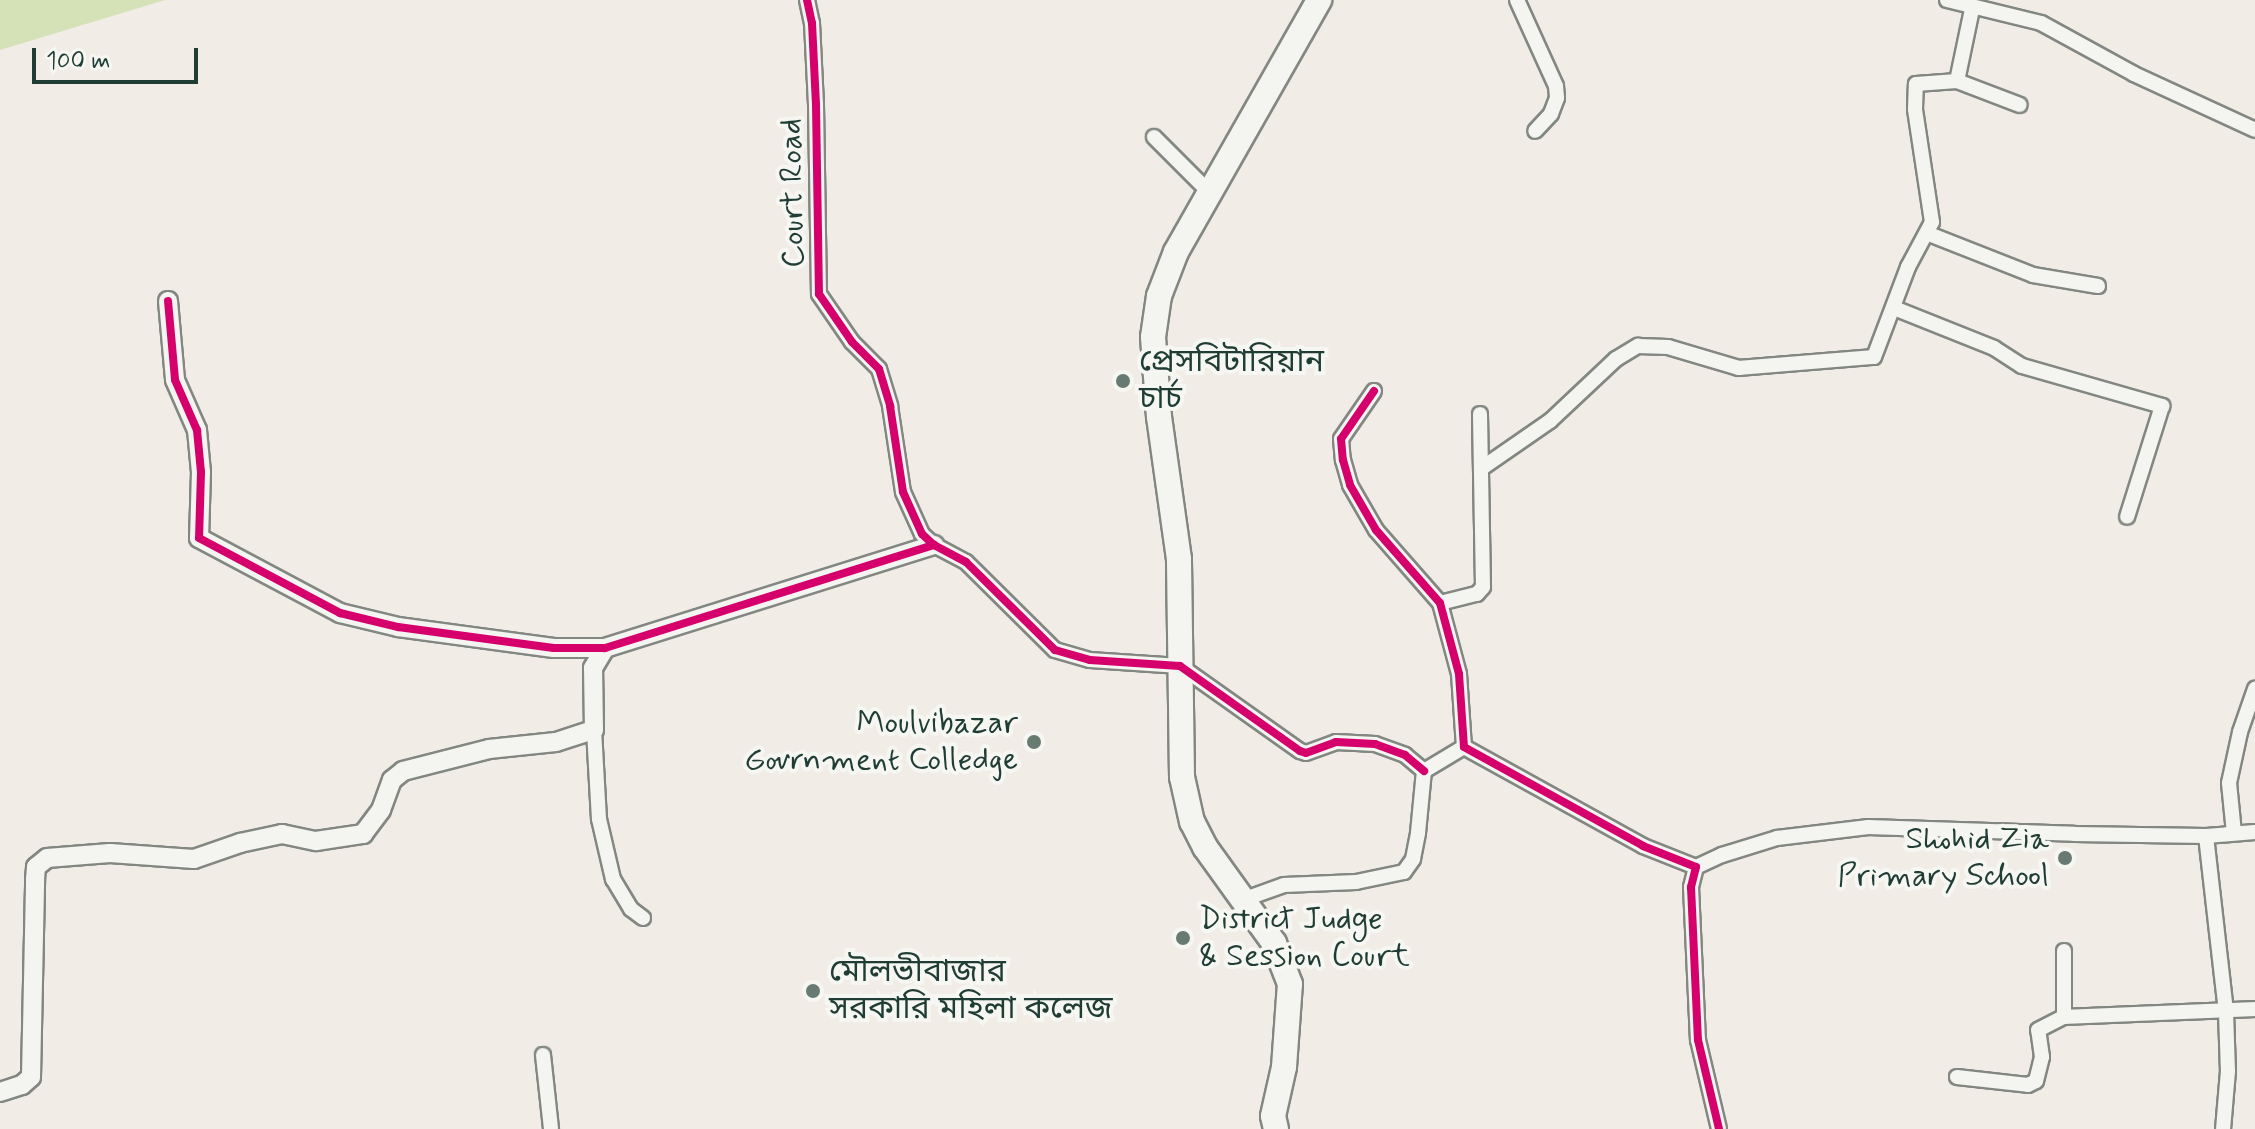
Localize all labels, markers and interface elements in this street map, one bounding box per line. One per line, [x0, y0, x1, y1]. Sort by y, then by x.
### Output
scale bar [36, 32, 202, 82]
text: 100 m [46, 46, 110, 77]
street label: Court Road [772, 118, 814, 268]
place label: প্রেসবিটারিয়ান চার্চ [1139, 344, 1324, 419]
marker: প্রেসবিটারিয়ান চার্চ [1114, 372, 1132, 390]
place label: Moulvibazar Govrnment Colledge [743, 705, 1018, 780]
marker: Moulvibazar Govrnment Colledge [1025, 733, 1043, 751]
place label: Shohid Zia Primary School [1838, 821, 2049, 896]
marker: Shohid Zia Primary School [2056, 849, 2074, 867]
place label: District Judge & Session Court [1199, 901, 1408, 976]
marker: District Judge & Session Court [1174, 929, 1192, 947]
place label: মৌলভীবাজার সরকারি মহিলা কলেজ [829, 954, 1113, 1029]
marker: মৌলভীবাজার সরকারি মহিলা কলেজ [804, 982, 822, 1000]

